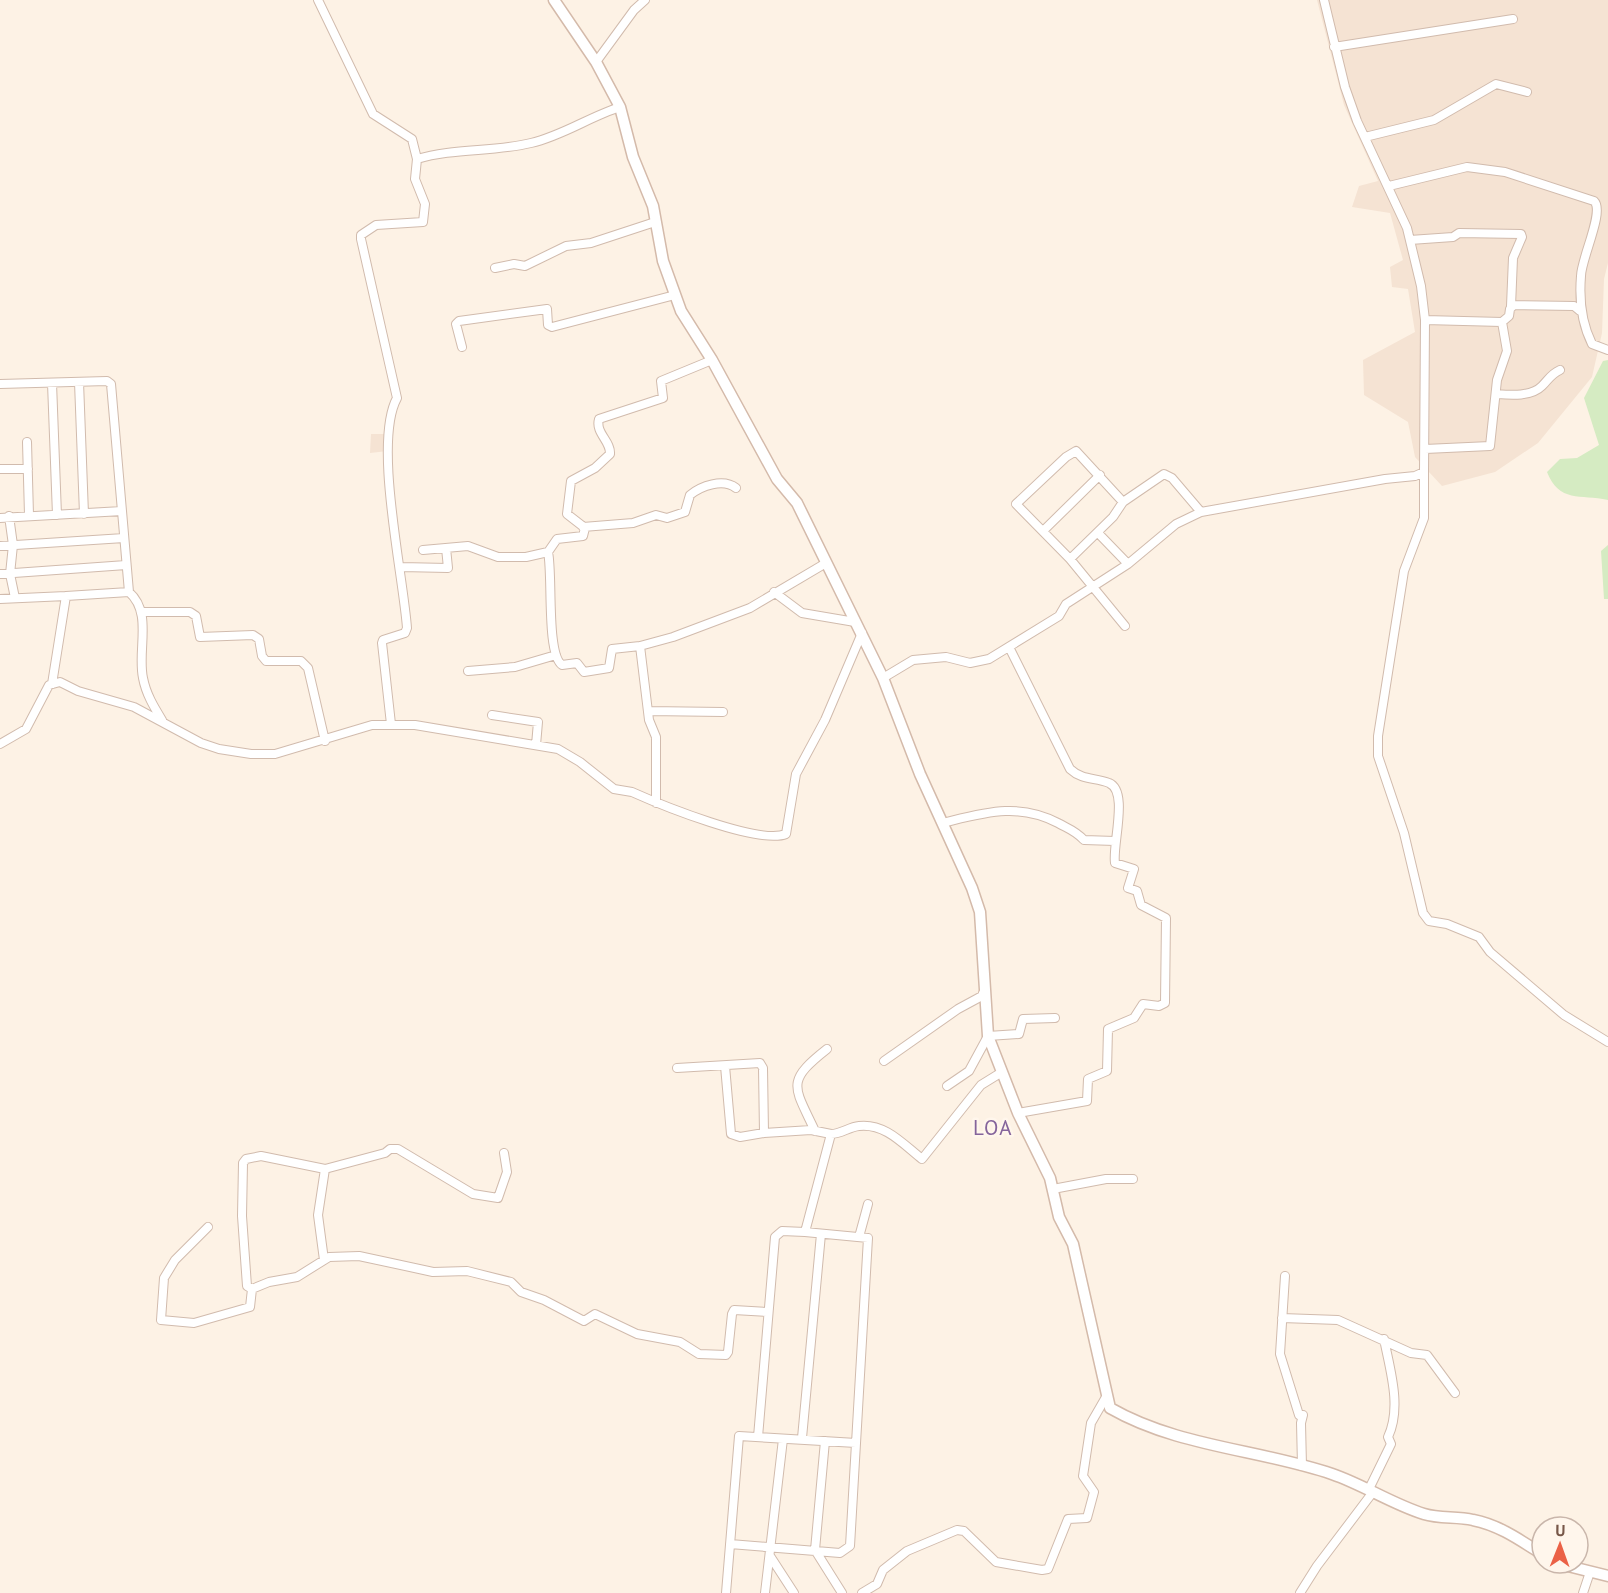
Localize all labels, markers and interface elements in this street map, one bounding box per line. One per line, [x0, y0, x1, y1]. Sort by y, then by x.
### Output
district label: LOA [973, 1114, 1013, 1141]
north arrow [1530, 1515, 1590, 1575]
text: U [1555, 1520, 1565, 1540]

